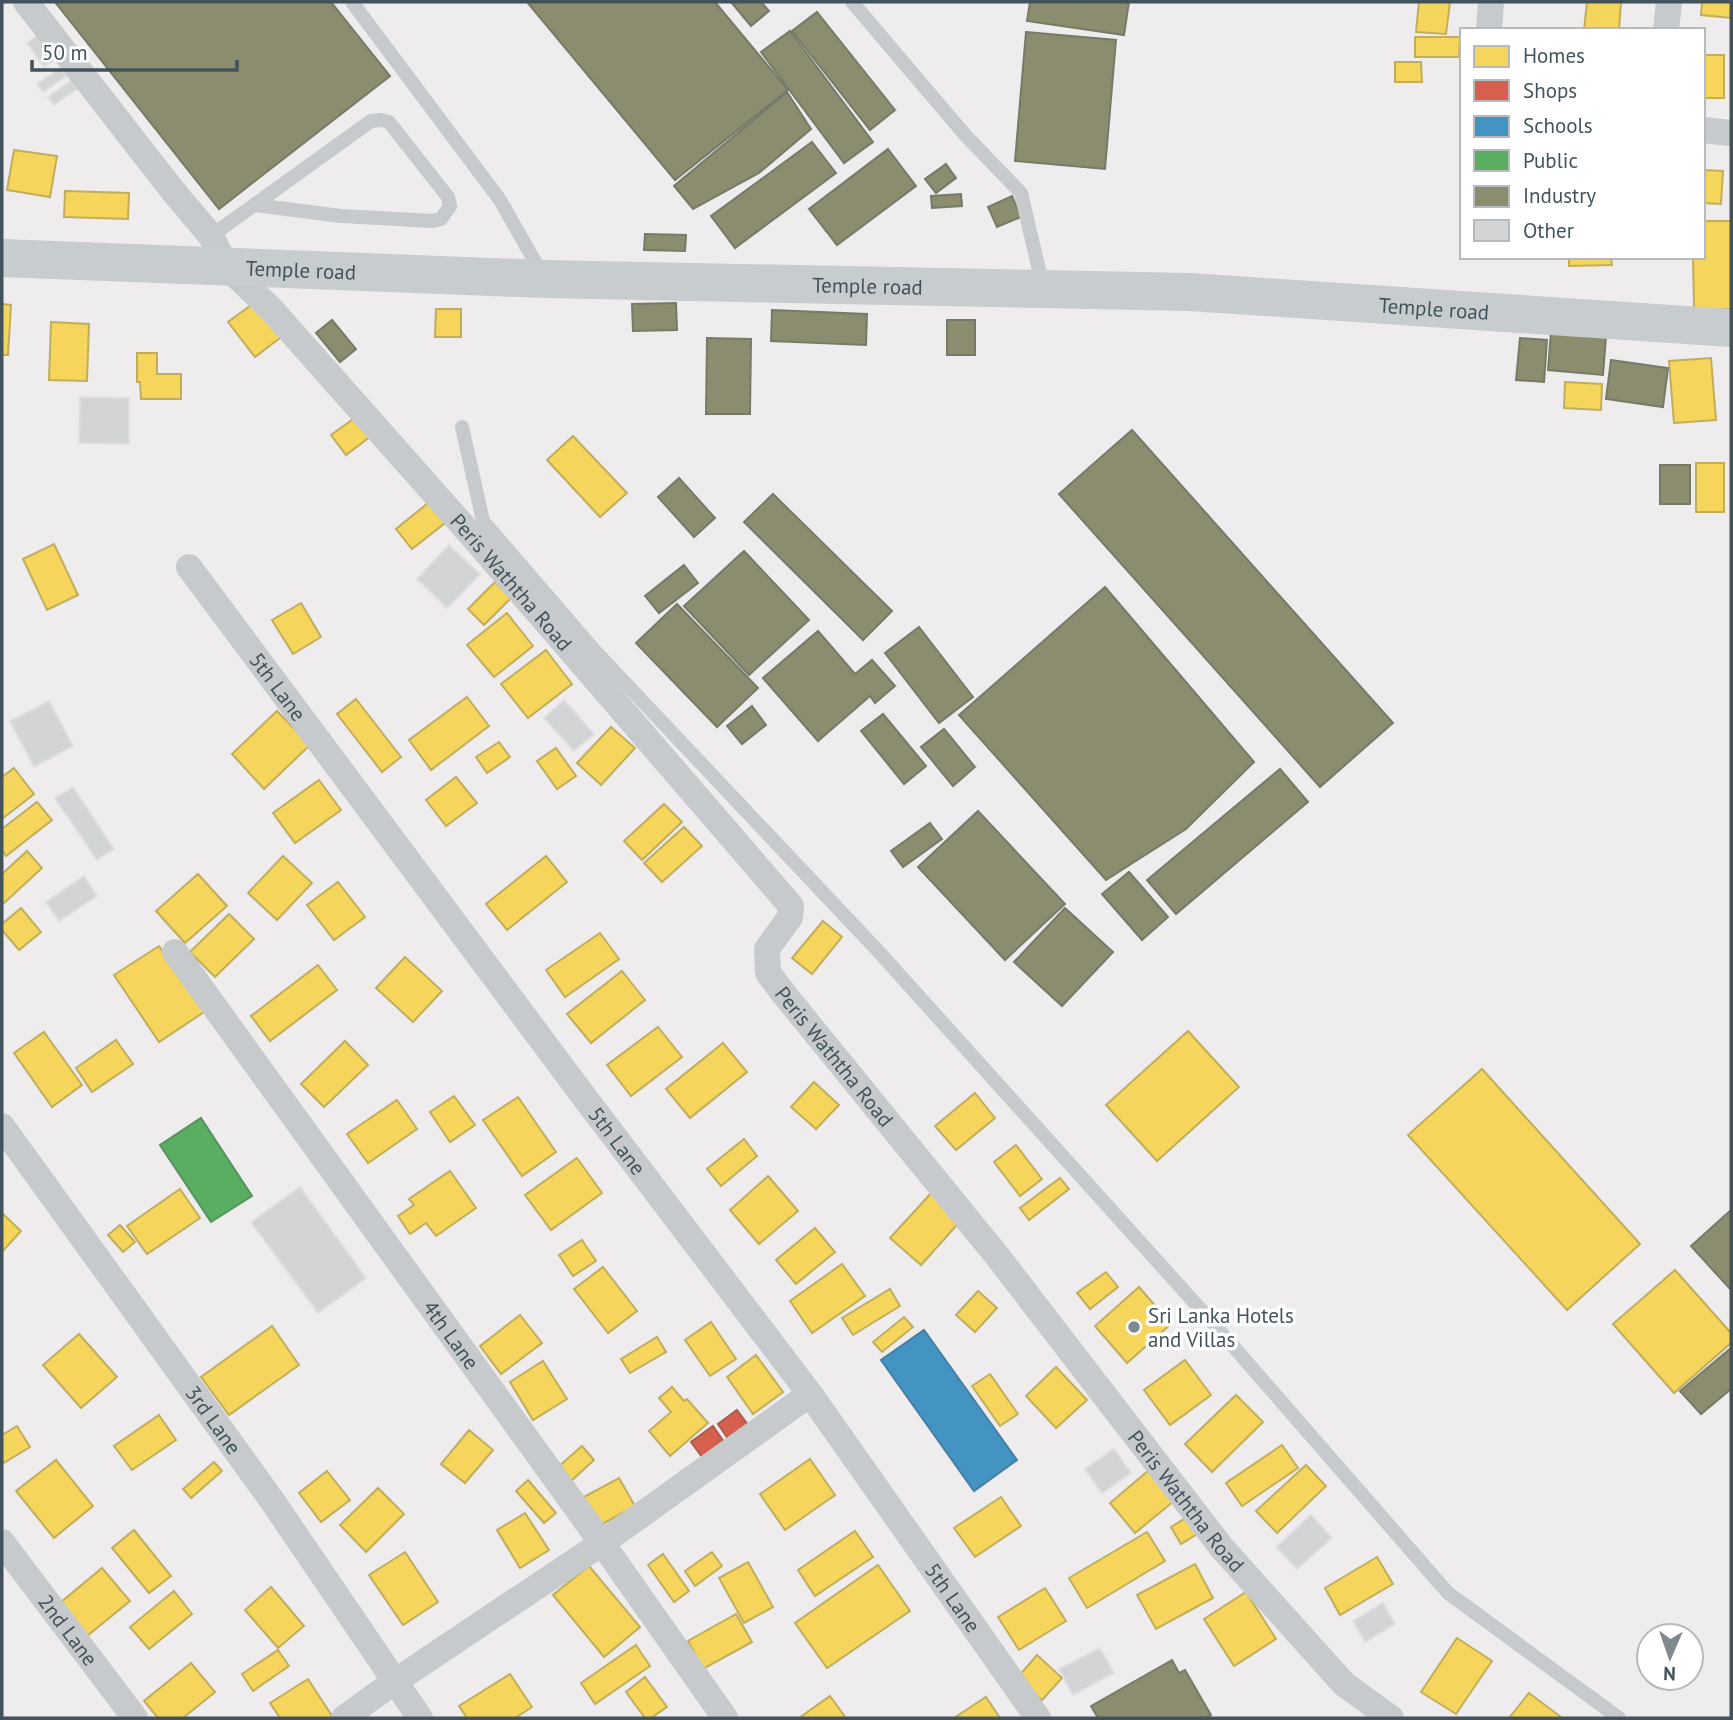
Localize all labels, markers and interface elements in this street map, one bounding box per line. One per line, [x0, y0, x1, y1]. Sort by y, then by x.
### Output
scale bar [32, 28, 236, 72]
legend [1460, 28, 1705, 259]
text: 50 m [42, 39, 88, 66]
text: Homes [1523, 42, 1585, 69]
text: Shops [1523, 77, 1577, 104]
text: Schools [1523, 112, 1593, 139]
text: Public [1523, 147, 1578, 174]
text: Industry [1523, 182, 1596, 209]
text: Other [1523, 217, 1574, 244]
street label: Temple road [245, 254, 357, 285]
street label: Temple road [812, 271, 923, 300]
street label: Temple road [1378, 291, 1490, 325]
street label: Peris Waththa Road [445, 508, 579, 656]
street label: 5th Lane [244, 647, 312, 726]
street label: Peris Waththa Road [769, 981, 900, 1132]
street label: 5th Lane [583, 1101, 652, 1180]
street label: 4th Lane [417, 1295, 485, 1374]
place label: Sri Lanka Hotels and Villas [1148, 1302, 1294, 1353]
marker: Sri Lanka Hotels and Villas [1126, 1319, 1142, 1335]
street label: 3rd Lane [180, 1380, 248, 1459]
street label: Peris Waththa Road [1122, 1424, 1250, 1578]
street label: 5th Lane [919, 1558, 987, 1637]
street label: 2nd Lane [33, 1589, 104, 1671]
north arrow [1635, 1622, 1705, 1692]
text: N [1663, 1662, 1676, 1686]

